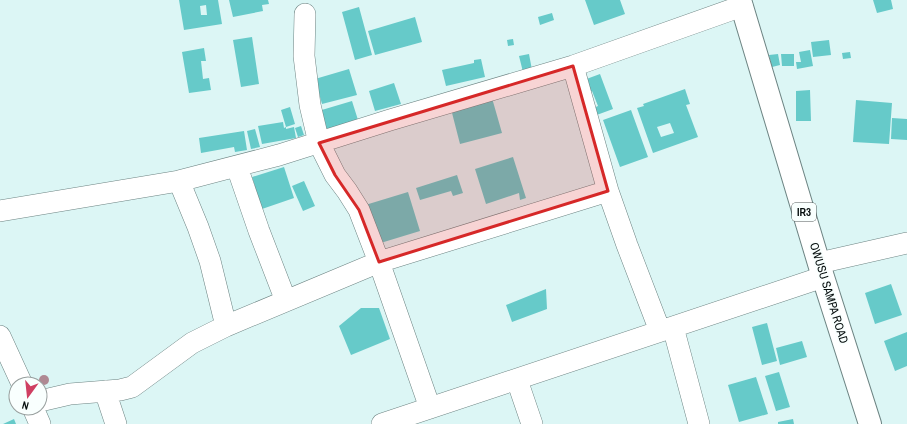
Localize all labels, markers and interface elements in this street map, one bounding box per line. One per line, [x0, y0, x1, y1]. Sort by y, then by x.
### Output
road number: IR3 [792, 203, 816, 221]
street label: OWUSU SAMPA ROAD [806, 241, 852, 345]
north arrow [8, 376, 48, 416]
text: N [20, 398, 30, 413]

